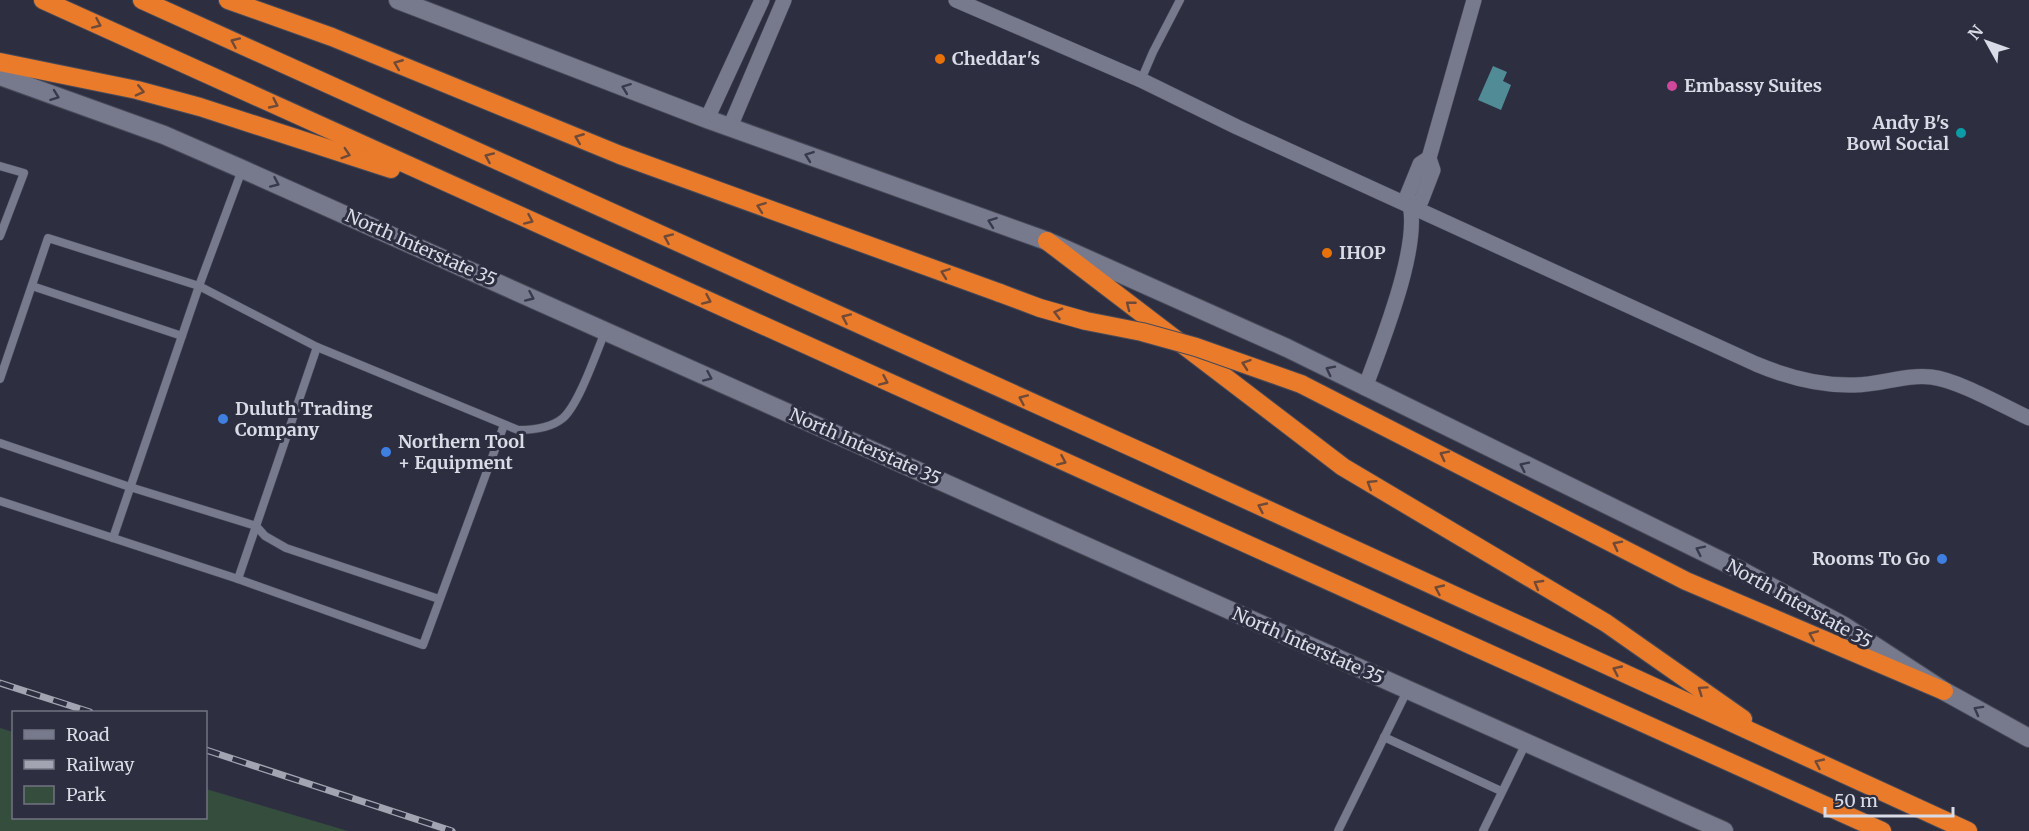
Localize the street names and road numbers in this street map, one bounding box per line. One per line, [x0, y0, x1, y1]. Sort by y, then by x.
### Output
street label: North Interstate 35 [342, 204, 500, 291]
street label: North Interstate 35 [786, 403, 944, 490]
street label: North Interstate 35 [1722, 554, 1876, 653]
street label: North Interstate 35 [1229, 602, 1387, 689]

